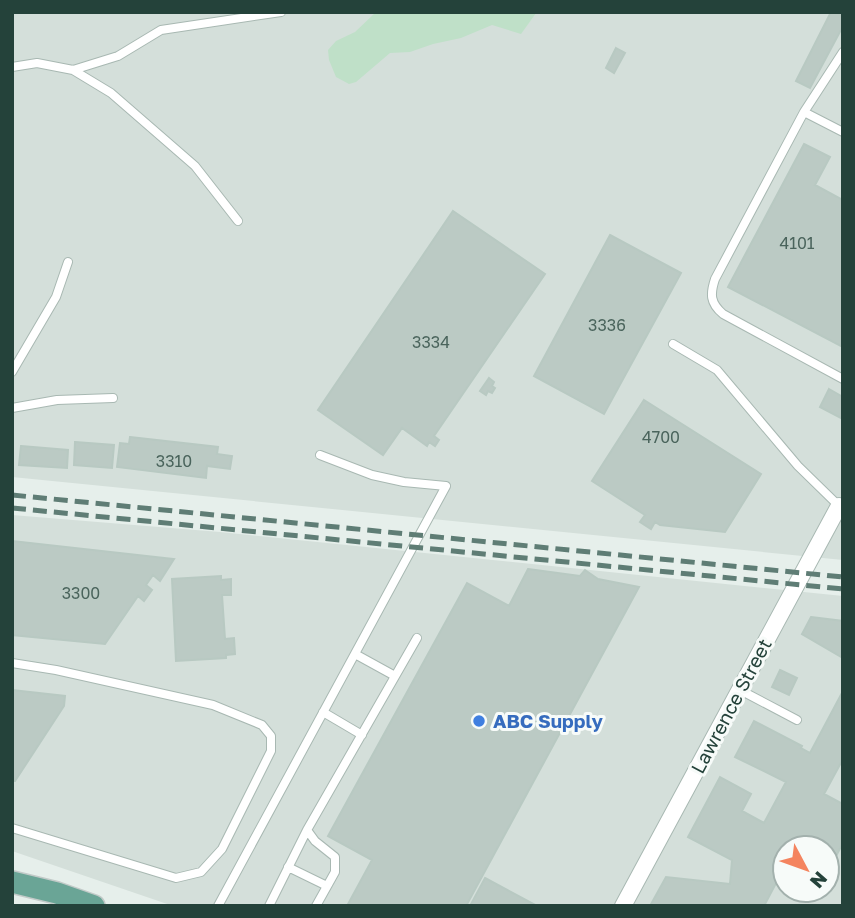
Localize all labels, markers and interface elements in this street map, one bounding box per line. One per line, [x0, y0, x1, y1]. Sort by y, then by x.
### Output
house number: 4101 [779, 233, 815, 253]
house number: 3336 [588, 315, 626, 335]
house number: 3334 [412, 332, 450, 352]
house number: 4700 [642, 427, 680, 447]
house number: 3310 [156, 451, 192, 471]
house number: 3300 [62, 583, 100, 603]
street label: Lawrence Street [685, 634, 776, 777]
place label: ABC Supply [493, 709, 603, 732]
marker: ABC Supply [471, 713, 487, 729]
north arrow [771, 834, 841, 904]
text: N [806, 867, 833, 893]

